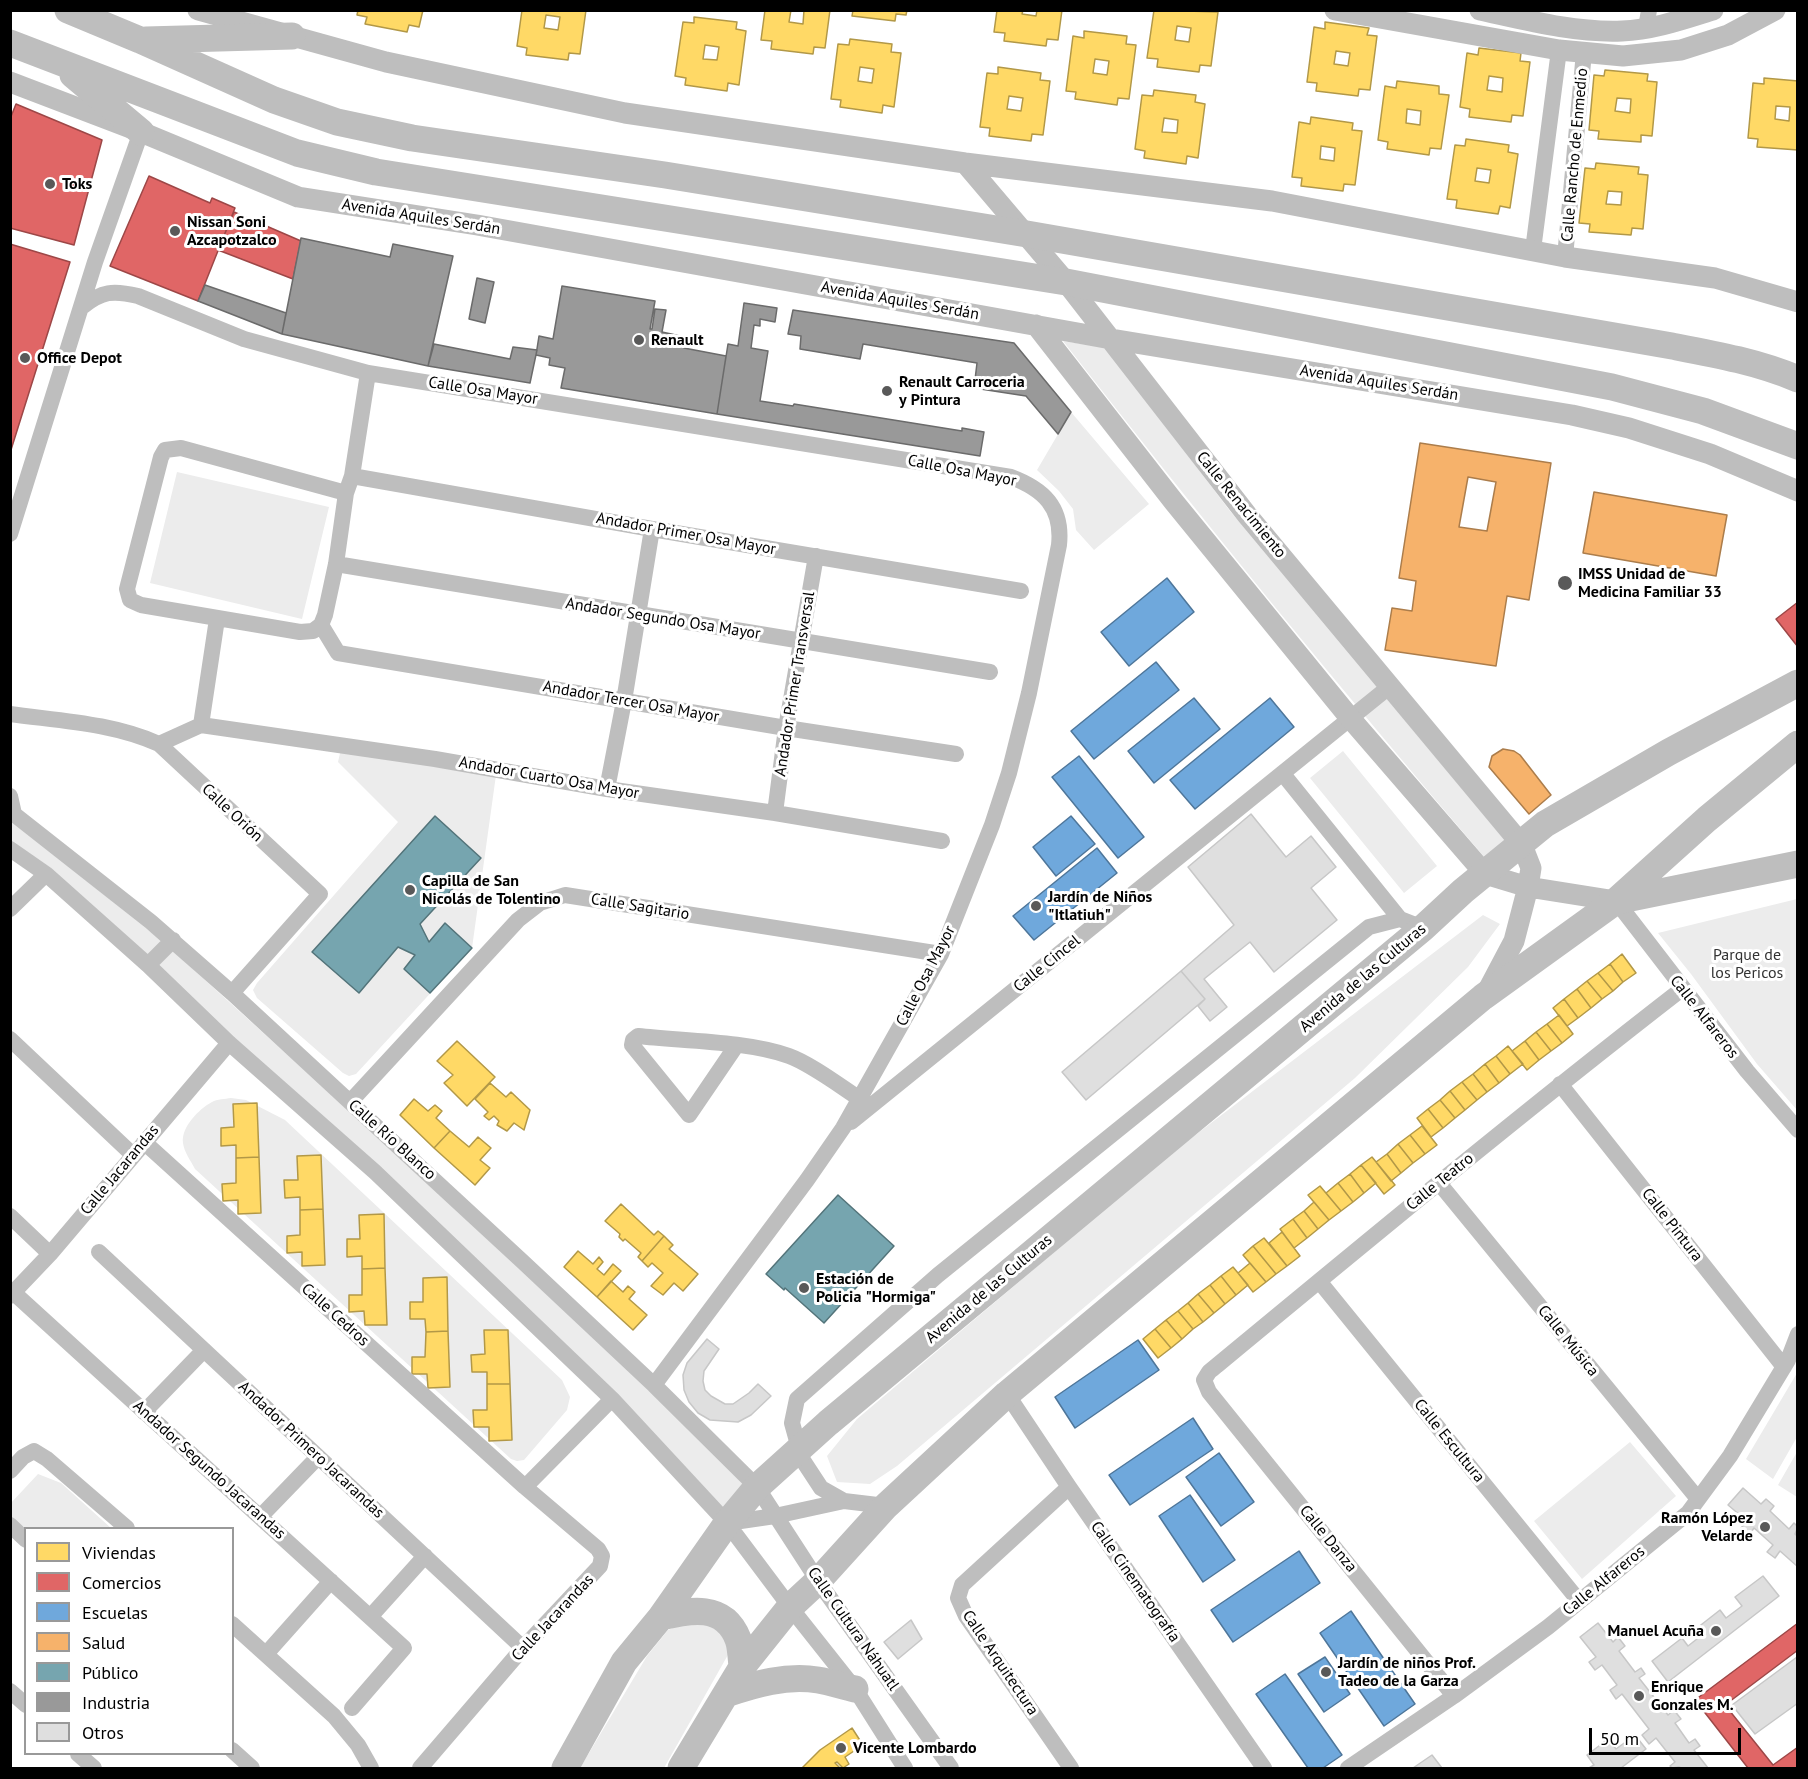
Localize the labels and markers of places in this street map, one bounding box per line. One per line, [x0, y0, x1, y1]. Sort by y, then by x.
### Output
place label: Toks [62, 174, 92, 194]
marker: Toks [43, 177, 57, 191]
place label: Nissan Soni Azcapotzalco [187, 212, 277, 250]
marker: Nissan Soni Azcapotzalco [168, 224, 182, 238]
place label: Renault [651, 330, 704, 350]
marker: Renault [632, 333, 646, 347]
place label: Office Depot [37, 348, 122, 368]
marker: Office Depot [18, 351, 32, 365]
place label: Renault Carroceria y Pintura [899, 372, 1025, 410]
marker: Renault Carroceria y Pintura [880, 384, 894, 398]
place label: IMSS Unidad de Medicina Familiar 33 [1578, 564, 1722, 602]
marker: IMSS Unidad de Medicina Familiar 33 [1556, 574, 1574, 592]
place label: Capilla de San Nicolás de Tolentino [422, 871, 561, 909]
marker: Capilla de San Nicolás de Tolentino [403, 883, 417, 897]
place label: Jardín de Niños "Itlatiuh" [1048, 887, 1152, 925]
marker: Jardín de Niños "Itlatiuh" [1029, 899, 1043, 913]
place label: Estación de Policia "Hormiga" [816, 1269, 936, 1307]
marker: Estación de Policia "Hormiga" [797, 1281, 811, 1295]
place label: Ramón López Velarde [1661, 1508, 1753, 1546]
marker: Ramón López Velarde [1758, 1520, 1772, 1534]
place label: Manuel Acuña [1607, 1621, 1704, 1641]
marker: Manuel Acuña [1709, 1624, 1723, 1638]
place label: Jardín de niños Prof. Tadeo de la Garza [1338, 1653, 1476, 1691]
marker: Jardín de niños Prof. Tadeo de la Garza [1319, 1665, 1333, 1679]
place label: Enrique Gonzales M. [1651, 1677, 1734, 1715]
marker: Enrique Gonzales M. [1632, 1689, 1646, 1703]
place label: Vicente Lombardo [853, 1738, 977, 1758]
marker: Vicente Lombardo [834, 1741, 848, 1755]

